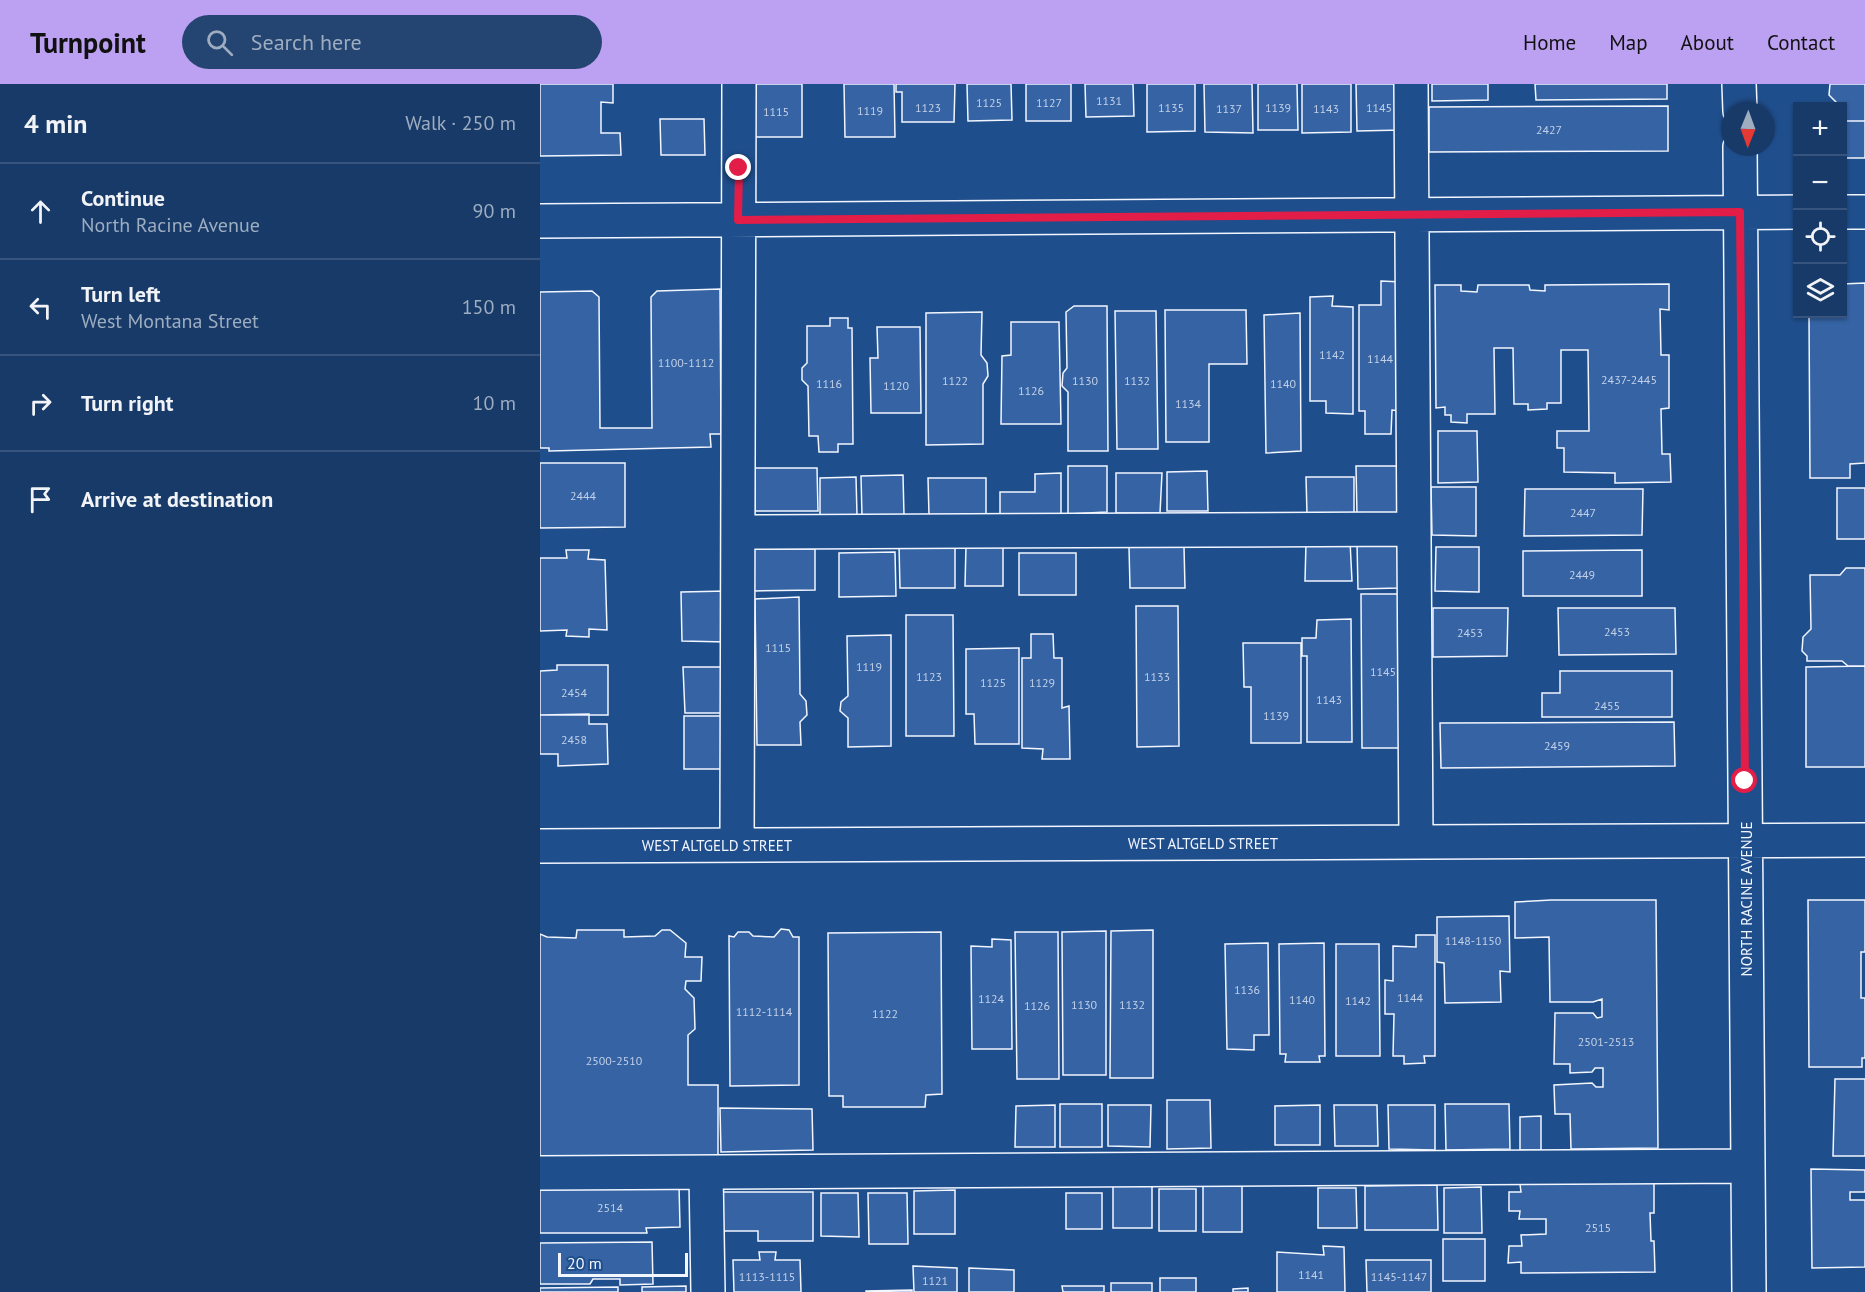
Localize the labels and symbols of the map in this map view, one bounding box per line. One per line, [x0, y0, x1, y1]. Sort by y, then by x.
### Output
house number: 1131 [1096, 93, 1122, 108]
house number: 1125 [976, 95, 1002, 110]
house number: 1127 [1036, 95, 1062, 110]
house number: 1123 [915, 100, 941, 115]
house number: 1135 [1158, 100, 1184, 115]
house number: 1139 [1265, 100, 1291, 115]
house number: 1145 [1366, 100, 1392, 115]
house number: 1137 [1216, 101, 1242, 116]
house number: 1143 [1313, 101, 1339, 116]
north arrow [1721, 102, 1775, 156]
house number: 1119 [857, 103, 883, 118]
house number: 1115 [763, 104, 789, 119]
house number: 2427 [1536, 122, 1562, 137]
route end [725, 154, 751, 180]
house number: 1142 [1319, 347, 1345, 362]
house number: 1144 [1367, 351, 1394, 366]
house number: 1100-1112 [658, 355, 714, 370]
house number: 2437-2445 [1601, 372, 1657, 387]
house number: 1122 [942, 373, 968, 388]
house number: 1130 [1072, 373, 1099, 388]
house number: 1132 [1124, 373, 1150, 388]
house number: 1116 [816, 376, 842, 391]
house number: 1140 [1270, 376, 1297, 391]
house number: 1120 [883, 378, 910, 393]
house number: 1126 [1018, 383, 1044, 398]
house number: 1134 [1175, 396, 1202, 411]
house number: 2444 [570, 488, 597, 503]
house number: 2447 [1570, 505, 1596, 520]
house number: 2449 [1569, 567, 1595, 582]
house number: 2453 [1604, 624, 1630, 639]
house number: 2453 [1457, 625, 1483, 640]
house number: 1115 [765, 640, 791, 655]
house number: 1119 [856, 659, 882, 674]
house number: 1145 [1370, 664, 1396, 679]
house number: 1123 [916, 669, 942, 684]
house number: 1133 [1144, 669, 1170, 684]
house number: 1125 [980, 675, 1006, 690]
house number: 1129 [1029, 675, 1055, 690]
house number: 2454 [561, 685, 588, 700]
house number: 1143 [1316, 692, 1342, 707]
house number: 2455 [1594, 698, 1620, 713]
house number: 1139 [1263, 708, 1289, 723]
house number: 2458 [561, 732, 587, 747]
house number: 2459 [1544, 738, 1570, 753]
route start [1731, 767, 1757, 793]
street label: NORTH RACINE AVENUE [1737, 822, 1756, 976]
street label: WEST ALTGELD STREET [1128, 834, 1279, 853]
street label: WEST ALTGELD STREET [642, 836, 793, 855]
house number: 1148-1150 [1445, 933, 1502, 948]
house number: 1136 [1234, 982, 1260, 997]
house number: 1144 [1397, 990, 1424, 1005]
house number: 1124 [978, 991, 1005, 1006]
house number: 1140 [1289, 992, 1316, 1007]
house number: 1142 [1345, 993, 1371, 1008]
house number: 1130 [1071, 997, 1098, 1012]
house number: 1132 [1119, 997, 1145, 1012]
house number: 1126 [1024, 998, 1050, 1013]
house number: 1112-1114 [736, 1004, 793, 1019]
house number: 1122 [872, 1006, 898, 1021]
house number: 2501-2513 [1578, 1034, 1634, 1049]
house number: 2500-2510 [586, 1053, 643, 1068]
house number: 2514 [597, 1200, 624, 1215]
house number: 2515 [1585, 1220, 1611, 1235]
scale bar [558, 1250, 688, 1278]
house number: 1141 [1298, 1267, 1324, 1282]
house number: 1113-1115 [739, 1269, 795, 1284]
house number: 1145-1147 [1371, 1269, 1427, 1284]
house number: 1121 [922, 1273, 948, 1288]

